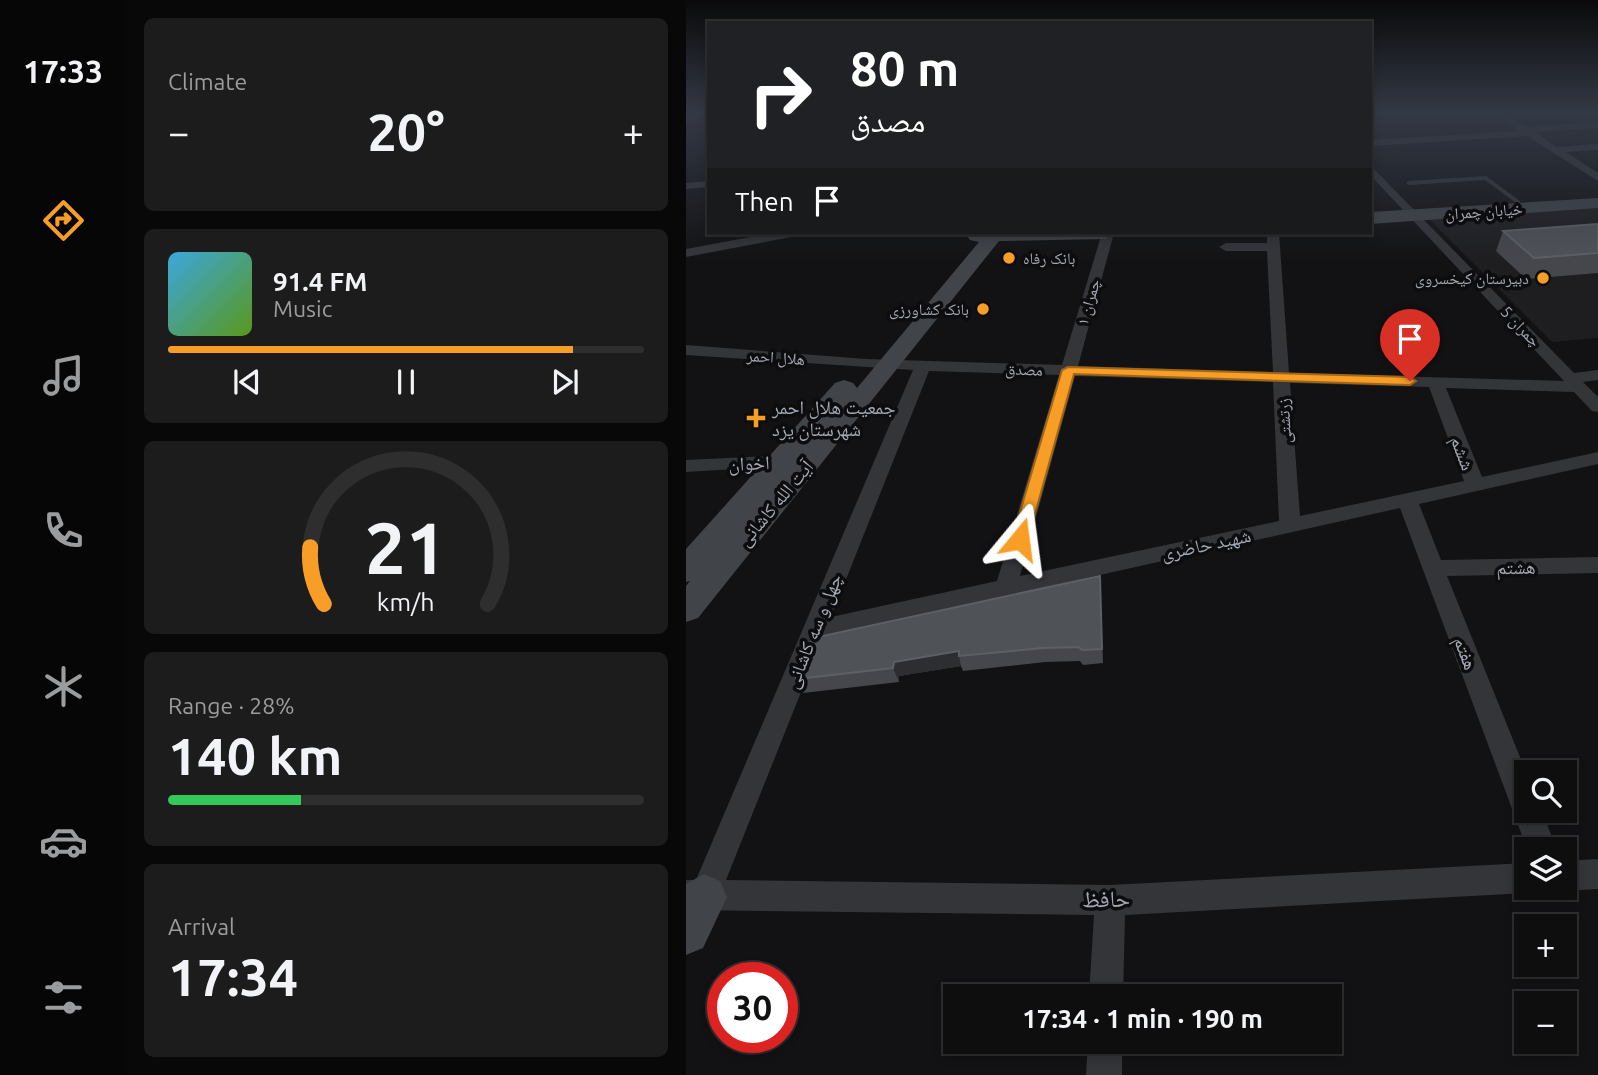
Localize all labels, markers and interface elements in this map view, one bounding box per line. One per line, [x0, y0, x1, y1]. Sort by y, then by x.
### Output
text: 80 m [850, 40, 959, 95]
icon: right [735, 49, 826, 140]
text: 17:33 [23, 53, 103, 89]
text: Climate [168, 69, 247, 94]
text: مصدق [850, 102, 925, 138]
text: 20° [367, 103, 445, 161]
text: − [168, 111, 189, 153]
text: + [623, 111, 644, 153]
icon: arrive [808, 182, 846, 220]
text: Then [735, 187, 794, 216]
icon: directions [39, 196, 88, 245]
street label: خیابان چمران [1445, 199, 1524, 225]
place label: بانک رفاه [1023, 249, 1075, 268]
marker: بانک رفاه [1001, 250, 1017, 266]
text: 91.4 FM [273, 267, 367, 296]
place label: دبیرستان کیخسروی [1415, 269, 1529, 289]
marker: دبیرستان کیخسروی [1535, 270, 1551, 286]
street label: چمران ۱ [1073, 277, 1105, 328]
text: Music [273, 296, 332, 321]
place label: بانک کشاورزی [889, 300, 969, 320]
marker: بانک کشاورزی [975, 301, 991, 317]
street label: چمران 5 [1496, 302, 1545, 351]
pin [1380, 309, 1440, 381]
icon: arrive [1391, 320, 1429, 358]
street label: هلال احمر [745, 346, 806, 370]
icon: music [39, 351, 88, 400]
street label: مصدق [1005, 359, 1043, 381]
icon: previous [228, 363, 266, 401]
icon: pause [387, 363, 425, 401]
icon: next [546, 363, 584, 401]
place label: جمعیت هلال احمر شهرستان یزد [771, 396, 896, 441]
street label: زرتشتی [1274, 398, 1296, 444]
marker: جمعیت هلال احمر شهرستان یزد [746, 408, 766, 428]
street label: ششم [1445, 433, 1480, 474]
street label: اخوان [728, 451, 770, 476]
street label: آیت الله کاشانی [733, 455, 819, 551]
position arrow [983, 502, 1057, 576]
icon: phone [39, 506, 88, 555]
text: 21 [365, 506, 447, 588]
street label: شهید حاضری [1159, 524, 1253, 565]
street label: هشتم [1496, 556, 1536, 580]
street label: چهل و سه کاشانی [780, 570, 847, 692]
text: km/h [377, 587, 435, 615]
street label: هفتم [1448, 633, 1482, 673]
icon: climate [39, 662, 88, 711]
text: Range · 28% [168, 693, 295, 718]
text: 140 km [168, 727, 342, 785]
map controls [1514, 760, 1577, 1054]
button: search [1514, 760, 1577, 823]
icon: car [39, 817, 88, 866]
button: layers [1514, 837, 1577, 900]
street label: حافظ [1082, 886, 1130, 911]
text: Arrival [168, 914, 235, 939]
button: + [1514, 914, 1577, 977]
text: 17:34 [168, 948, 298, 1006]
speed limit sign: 30 [707, 962, 798, 1053]
icon: filters [39, 973, 88, 1022]
button: − [1514, 991, 1577, 1054]
text: 17:34 · 1 min · 190 m [1022, 1004, 1263, 1033]

